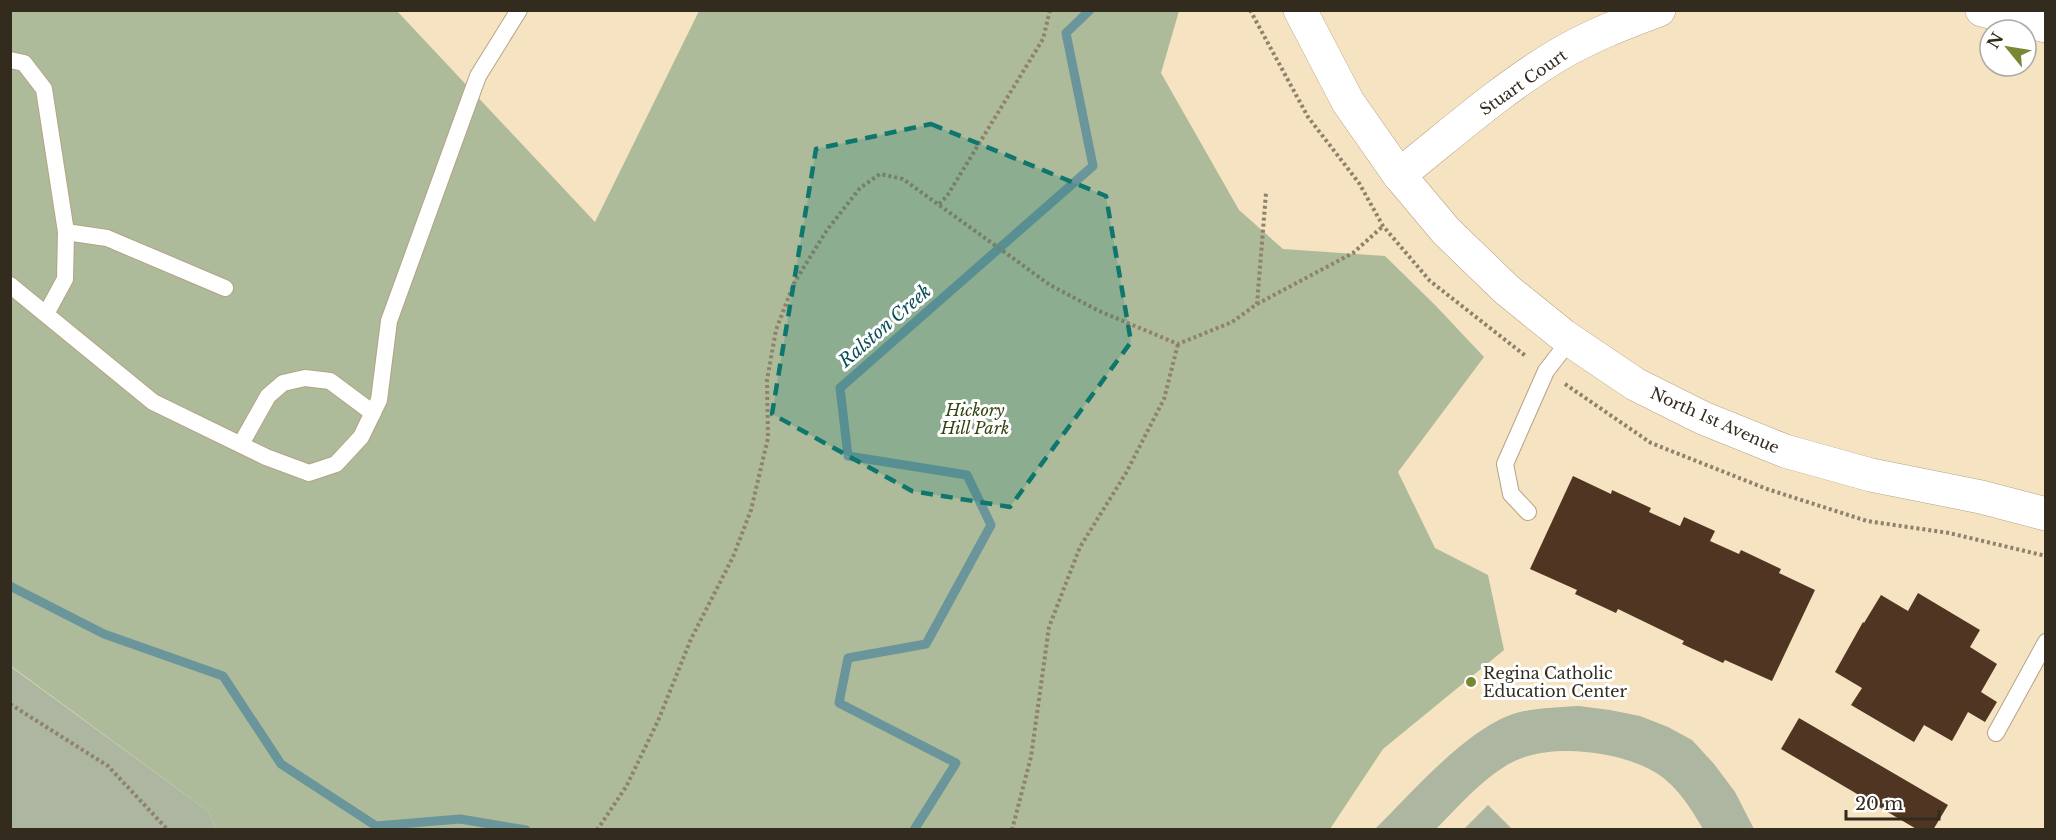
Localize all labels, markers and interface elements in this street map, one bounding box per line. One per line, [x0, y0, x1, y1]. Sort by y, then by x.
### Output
north arrow [1978, 18, 2038, 78]
text: N [1983, 29, 2007, 52]
street label: Stuart Court [1476, 45, 1570, 119]
water label: Ralston Creek [834, 280, 936, 373]
street label: North 1st Avenue [1647, 383, 1783, 457]
park label: Hickory Hill Park [940, 400, 1009, 438]
place label: Regina Catholic Education Center [1483, 663, 1627, 701]
marker: Regina Catholic Education Center [1464, 675, 1478, 689]
scale bar [1846, 783, 1939, 821]
text: 20 m [1855, 793, 1903, 815]

